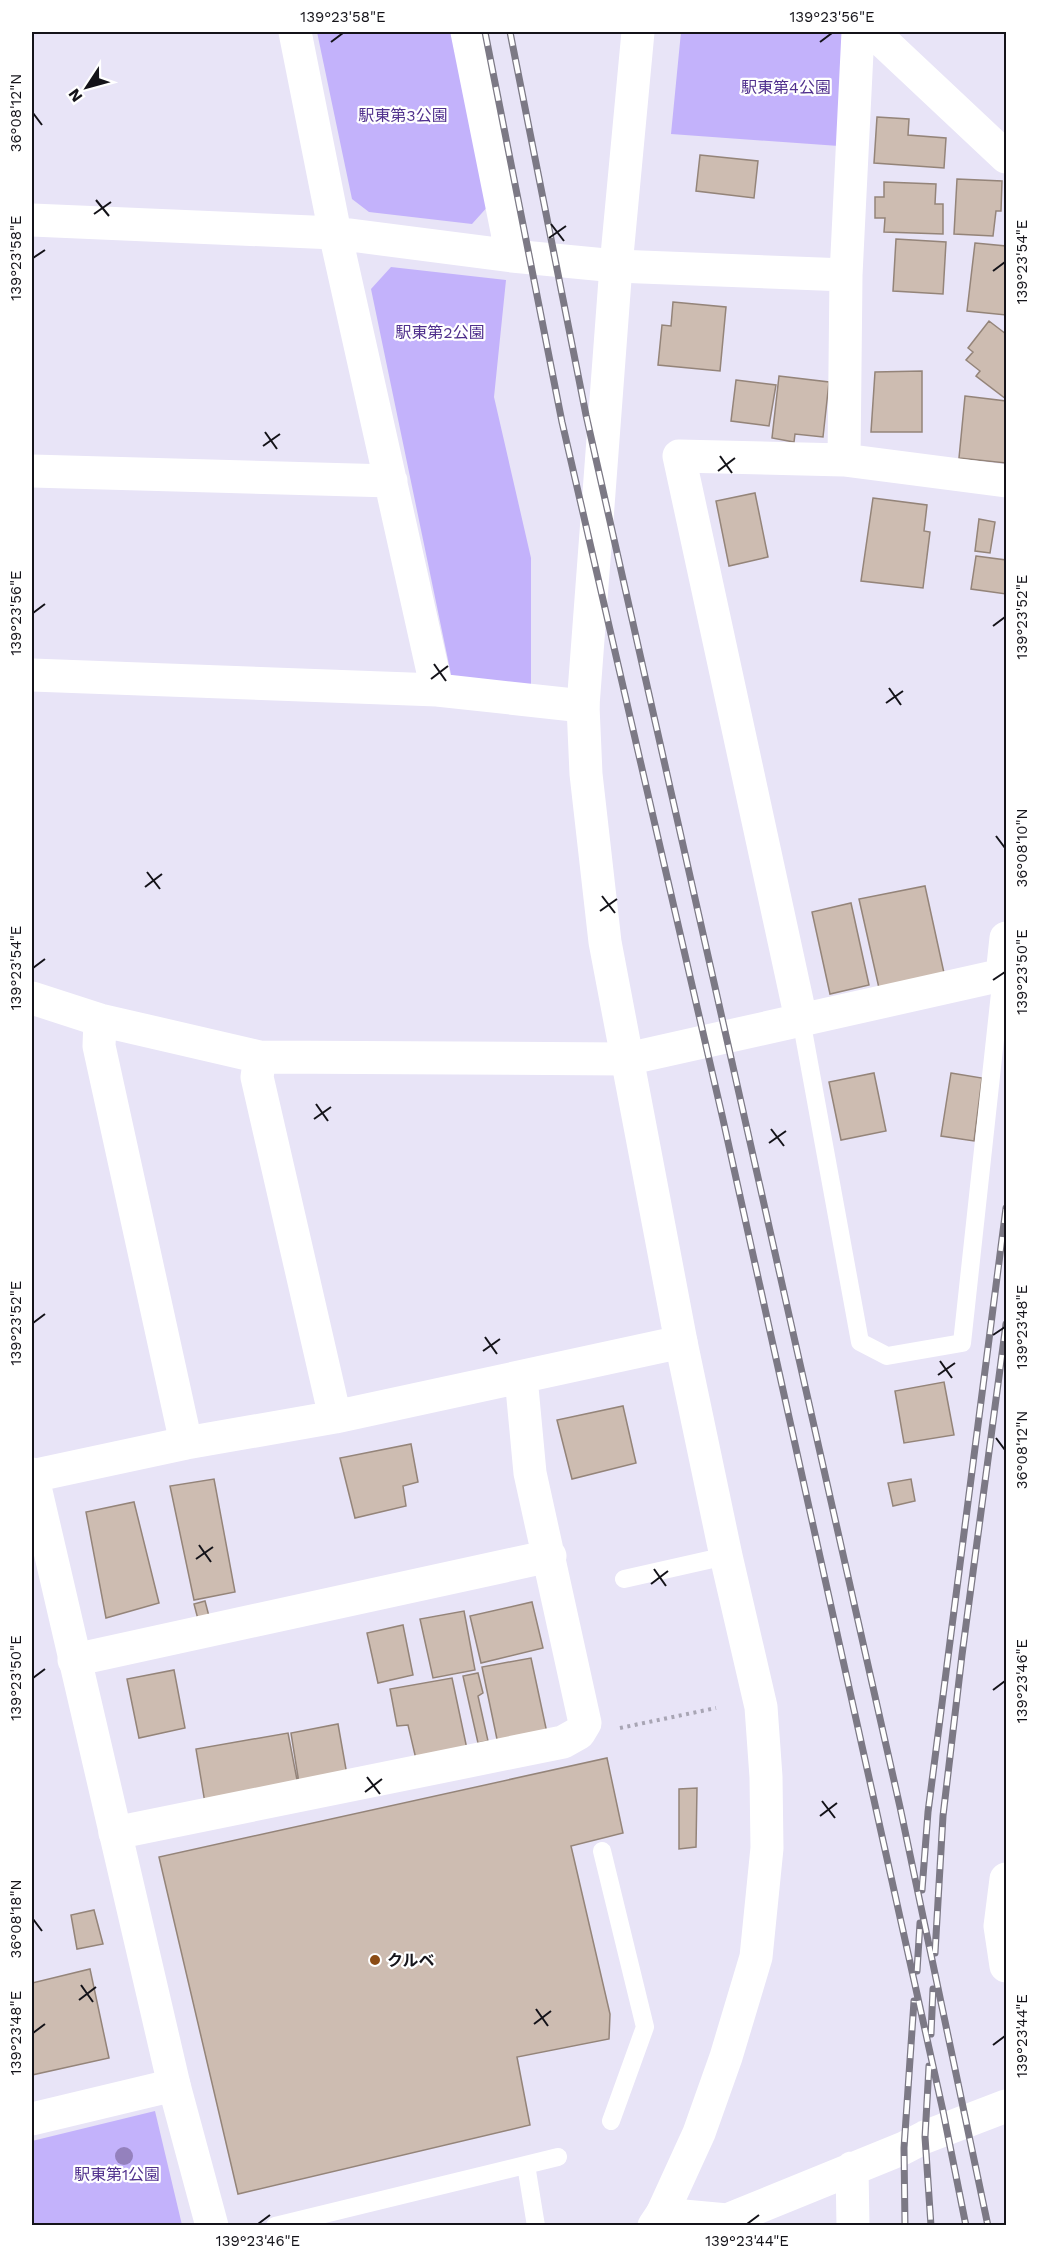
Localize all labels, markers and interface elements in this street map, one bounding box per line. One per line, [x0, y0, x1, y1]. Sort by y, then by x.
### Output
text: 139°23'58"E [300, 8, 386, 26]
text: 139°23'56"E [789, 8, 875, 26]
north arrow [57, 57, 117, 117]
text: 36°08'12"N [7, 74, 25, 152]
park label: 駅東第4公園 [741, 78, 831, 97]
text: N [64, 85, 86, 106]
park label: 駅東第3公園 [358, 106, 448, 125]
text: 139°23'58"E [7, 215, 25, 301]
text: 139°23'54"E [1013, 220, 1031, 304]
park label: 駅東第2公園 [395, 323, 485, 342]
text: 139°23'56"E [7, 570, 25, 656]
text: 139°23'52"E [1013, 575, 1031, 659]
text: 36°08'10"N [1013, 808, 1031, 888]
text: 139°23'54"E [7, 926, 25, 1010]
text: 139°23'50"E [1013, 929, 1031, 1015]
text: 139°23'52"E [7, 1281, 25, 1365]
text: 139°23'48"E [1013, 1285, 1031, 1369]
text: 36°08'12"N [1013, 1411, 1031, 1489]
text: 139°23'50"E [7, 1635, 25, 1721]
text: 139°23'46"E [1013, 1639, 1031, 1723]
text: 36°08'18"N [7, 1880, 25, 1959]
place label: クルベ [387, 1951, 435, 1970]
marker: クルベ [368, 1953, 382, 1967]
text: 139°23'48"E [7, 1991, 25, 2075]
text: 139°23'44"E [1013, 1994, 1031, 2078]
park label: 駅東第1公園 [74, 2165, 160, 2184]
text: 139°23'46"E [216, 2232, 300, 2250]
text: 139°23'44"E [705, 2232, 789, 2250]

